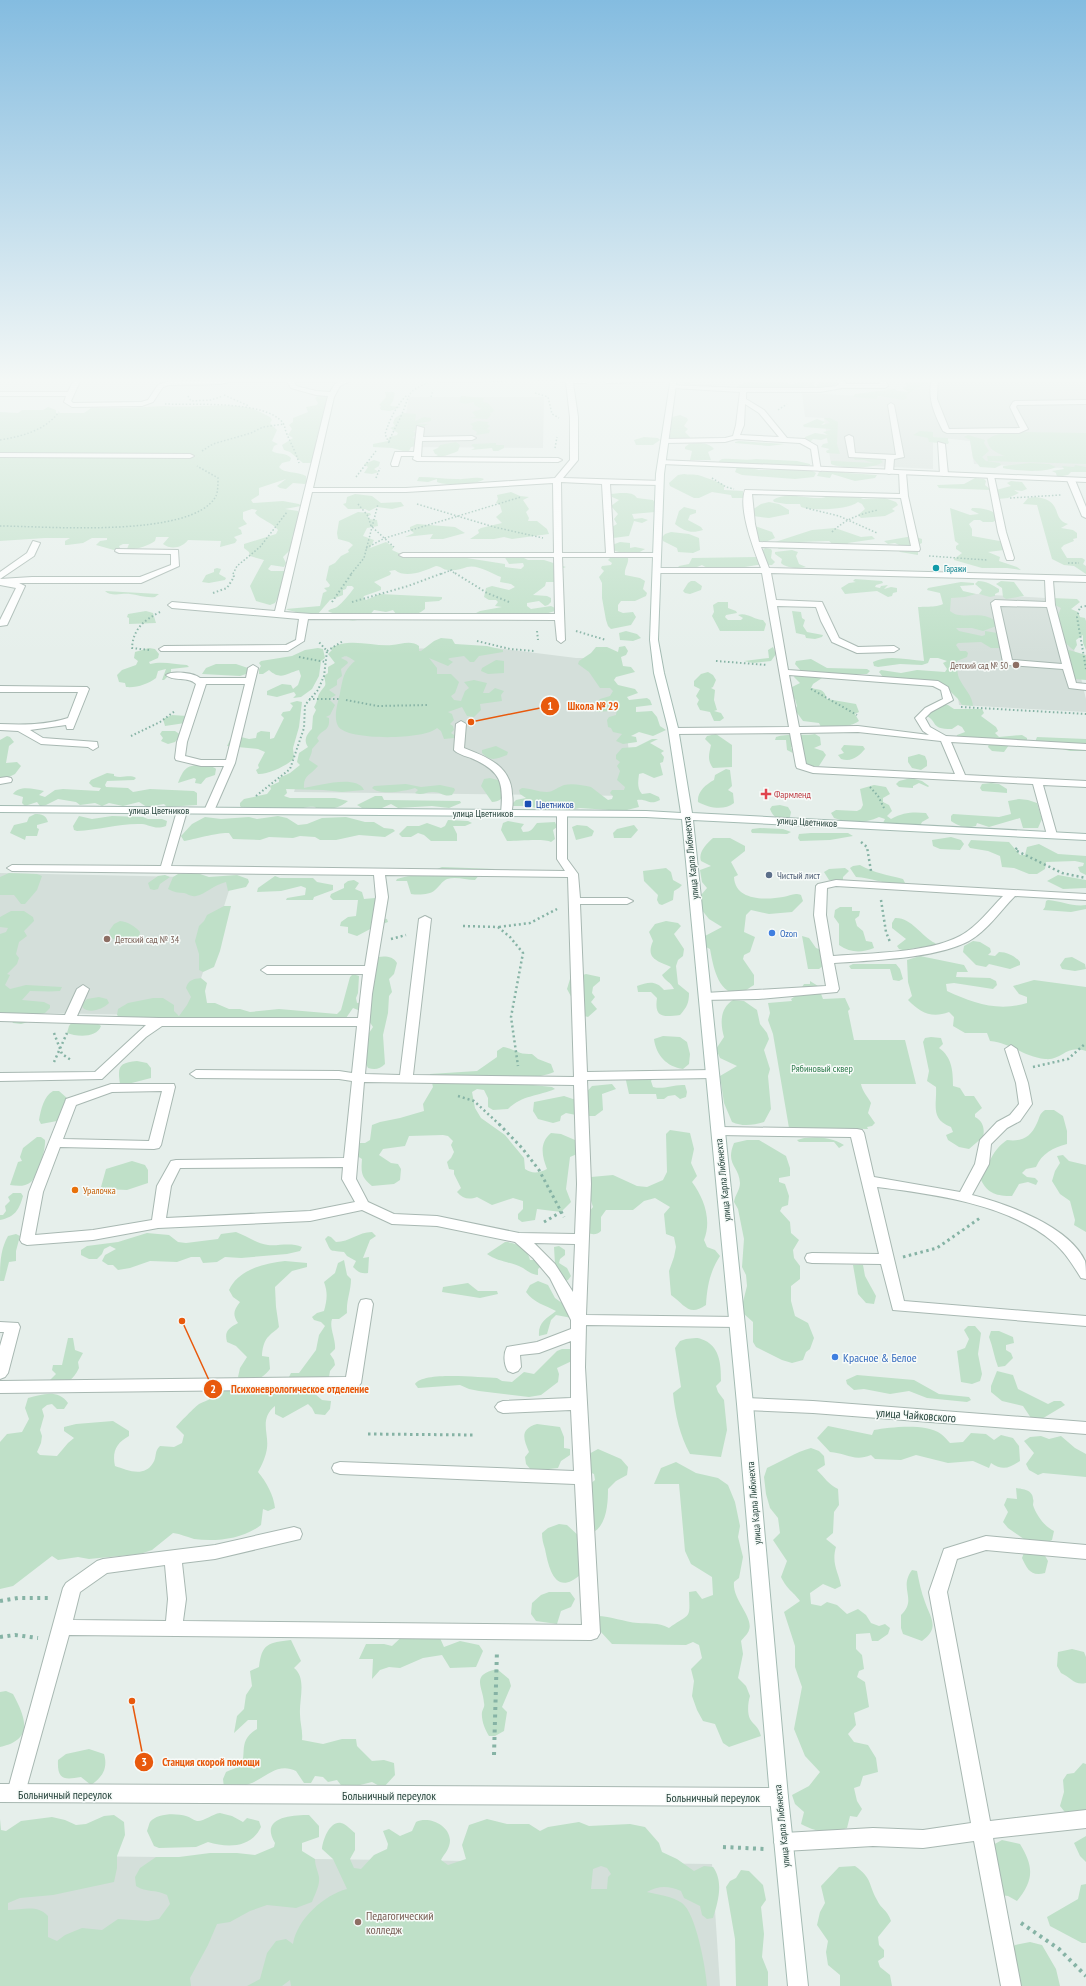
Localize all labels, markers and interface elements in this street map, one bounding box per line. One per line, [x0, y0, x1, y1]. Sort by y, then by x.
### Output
marker: Гаражи [931, 563, 941, 573]
place label: Гаражи [944, 563, 966, 574]
place label: Детский сад № 50 [950, 660, 1008, 671]
marker: Детский сад № 50 [1011, 660, 1021, 670]
callout: Школа № 29 [540, 695, 627, 718]
text: 1 [547, 698, 553, 713]
text: Школа № 29 [568, 699, 618, 713]
place label: Фармленд [774, 788, 811, 801]
marker: Фармленд [761, 789, 771, 799]
place label: Цветников [536, 798, 574, 811]
marker: Цветников [523, 799, 533, 809]
street label: улица Цветников [129, 804, 189, 817]
street label: улица Цветников [453, 807, 513, 820]
street label: улица Цветников [777, 814, 837, 830]
street label: улица Карла Либкнехта [680, 816, 702, 900]
place label: Чистый лист [777, 869, 821, 882]
marker: Чистый лист [764, 870, 774, 880]
place label: Ozon [780, 927, 798, 940]
marker: Ozon [767, 928, 777, 938]
place label: Детский сад № 34 [115, 933, 180, 946]
marker: Детский сад № 34 [102, 934, 112, 944]
park label: Рябиновый сквер [791, 1062, 853, 1075]
street label: улица Карла Либкнехта [712, 1138, 734, 1222]
place label: Уралочка [83, 1184, 116, 1197]
marker: Уралочка [70, 1185, 80, 1195]
place label: Красное & Белое [843, 1350, 917, 1365]
marker: Красное & Белое [830, 1352, 840, 1362]
callout: Психоневрологическое отделение [203, 1377, 377, 1400]
text: 2 [210, 1381, 216, 1396]
text: Психоневрологическое отделение [231, 1382, 369, 1396]
street label: улица Чайковского [875, 1405, 957, 1425]
street label: улица Карла Либкнехта [744, 1461, 764, 1545]
callout: Станция скорой помощи [134, 1751, 267, 1774]
text: 3 [141, 1754, 147, 1769]
text: Станция скорой помощи [162, 1755, 260, 1769]
street label: улица Карла Либкнехта [771, 1784, 793, 1868]
street label: Больничный переулок [18, 1787, 112, 1802]
street label: Больничный переулок [342, 1788, 436, 1803]
street label: Больничный переулок [666, 1790, 760, 1805]
place label: Педагогический колледж [366, 1908, 434, 1937]
marker: Педагогический колледж [353, 1917, 363, 1927]

